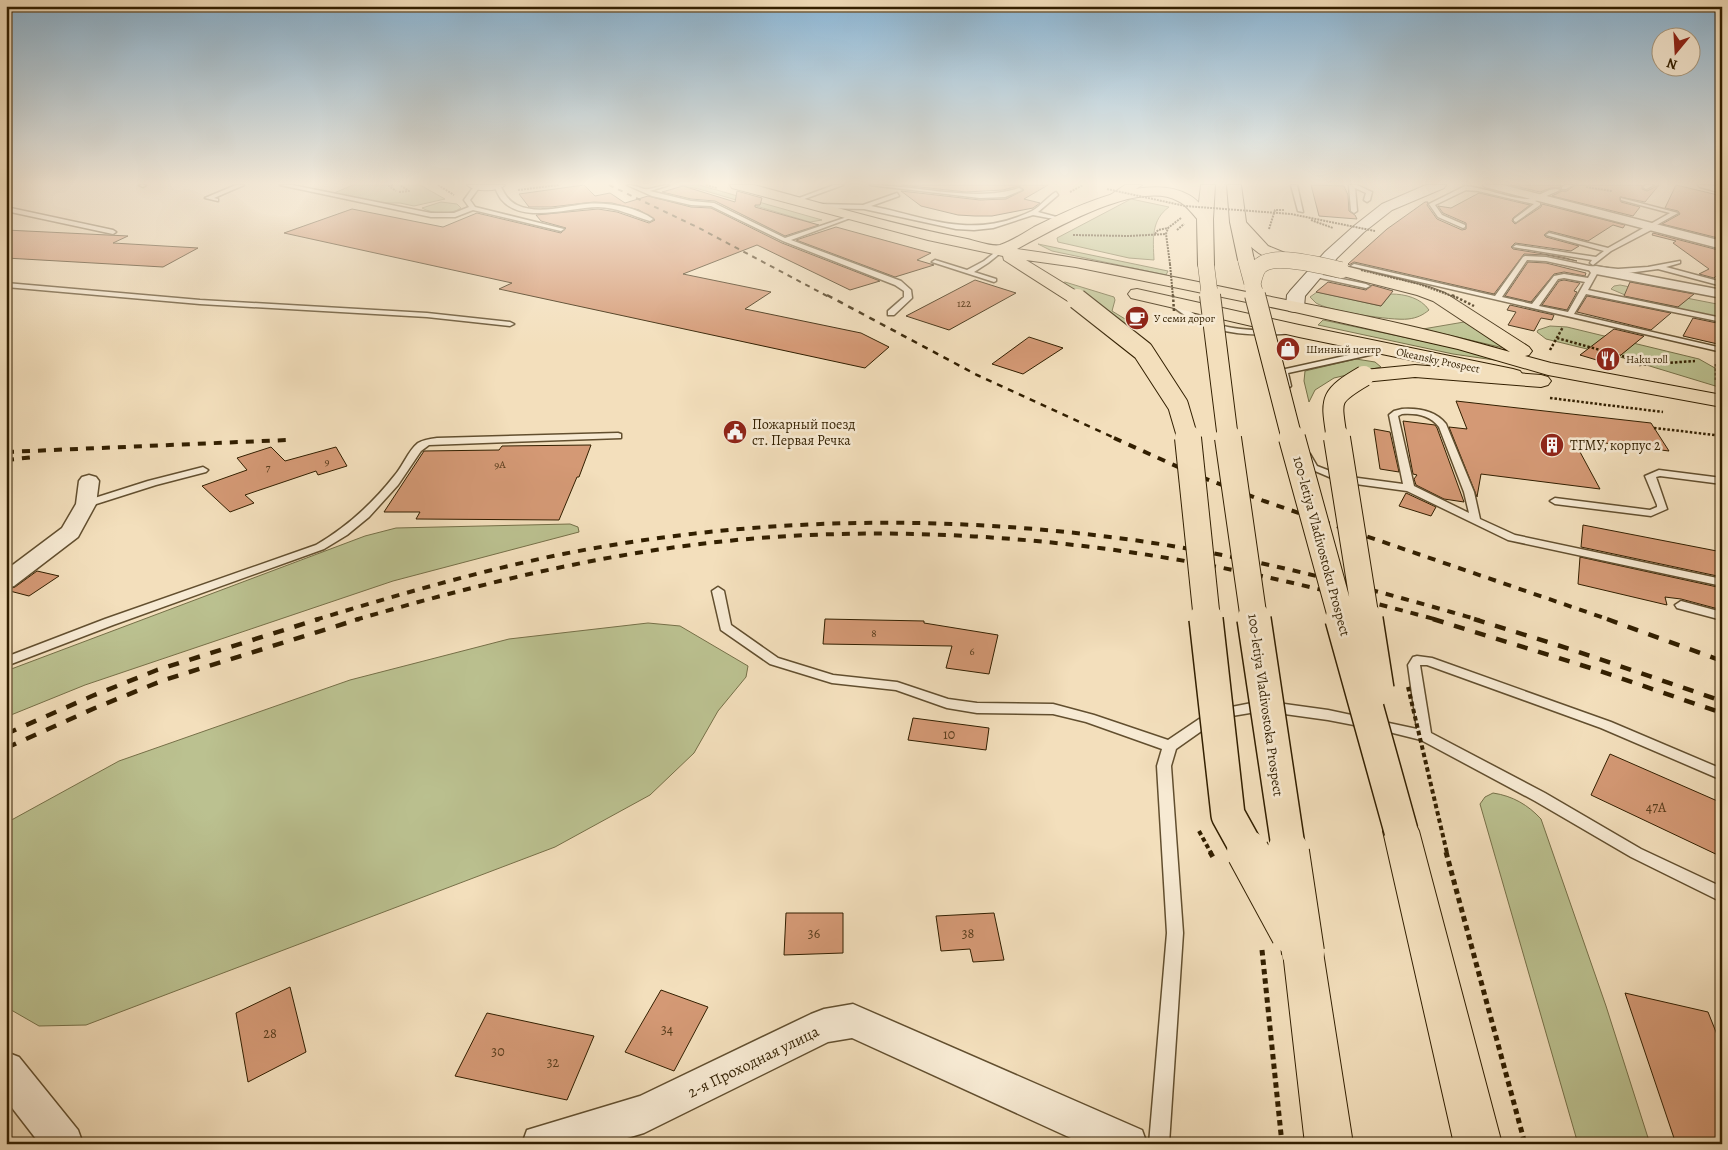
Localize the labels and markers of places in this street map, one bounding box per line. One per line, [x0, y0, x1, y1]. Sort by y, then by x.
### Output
cafe icon: У семи дорог [1124, 305, 1150, 331]
place label: У семи дорог [1154, 311, 1215, 326]
shop icon: Шинный центр [1275, 336, 1301, 362]
place label: Шинный центр [1306, 342, 1381, 357]
restaurant icon: Haku roll [1595, 346, 1621, 372]
place label: Haku roll [1626, 352, 1668, 367]
place label: Пожарный поезд ст. Первая Речка [752, 415, 855, 450]
public building icon: Пожарный поезд ст. Первая Речка [722, 419, 748, 445]
building icon: ТГМУ, корпус 2 [1539, 432, 1565, 458]
place label: ТГМУ, корпус 2 [1570, 436, 1661, 455]

